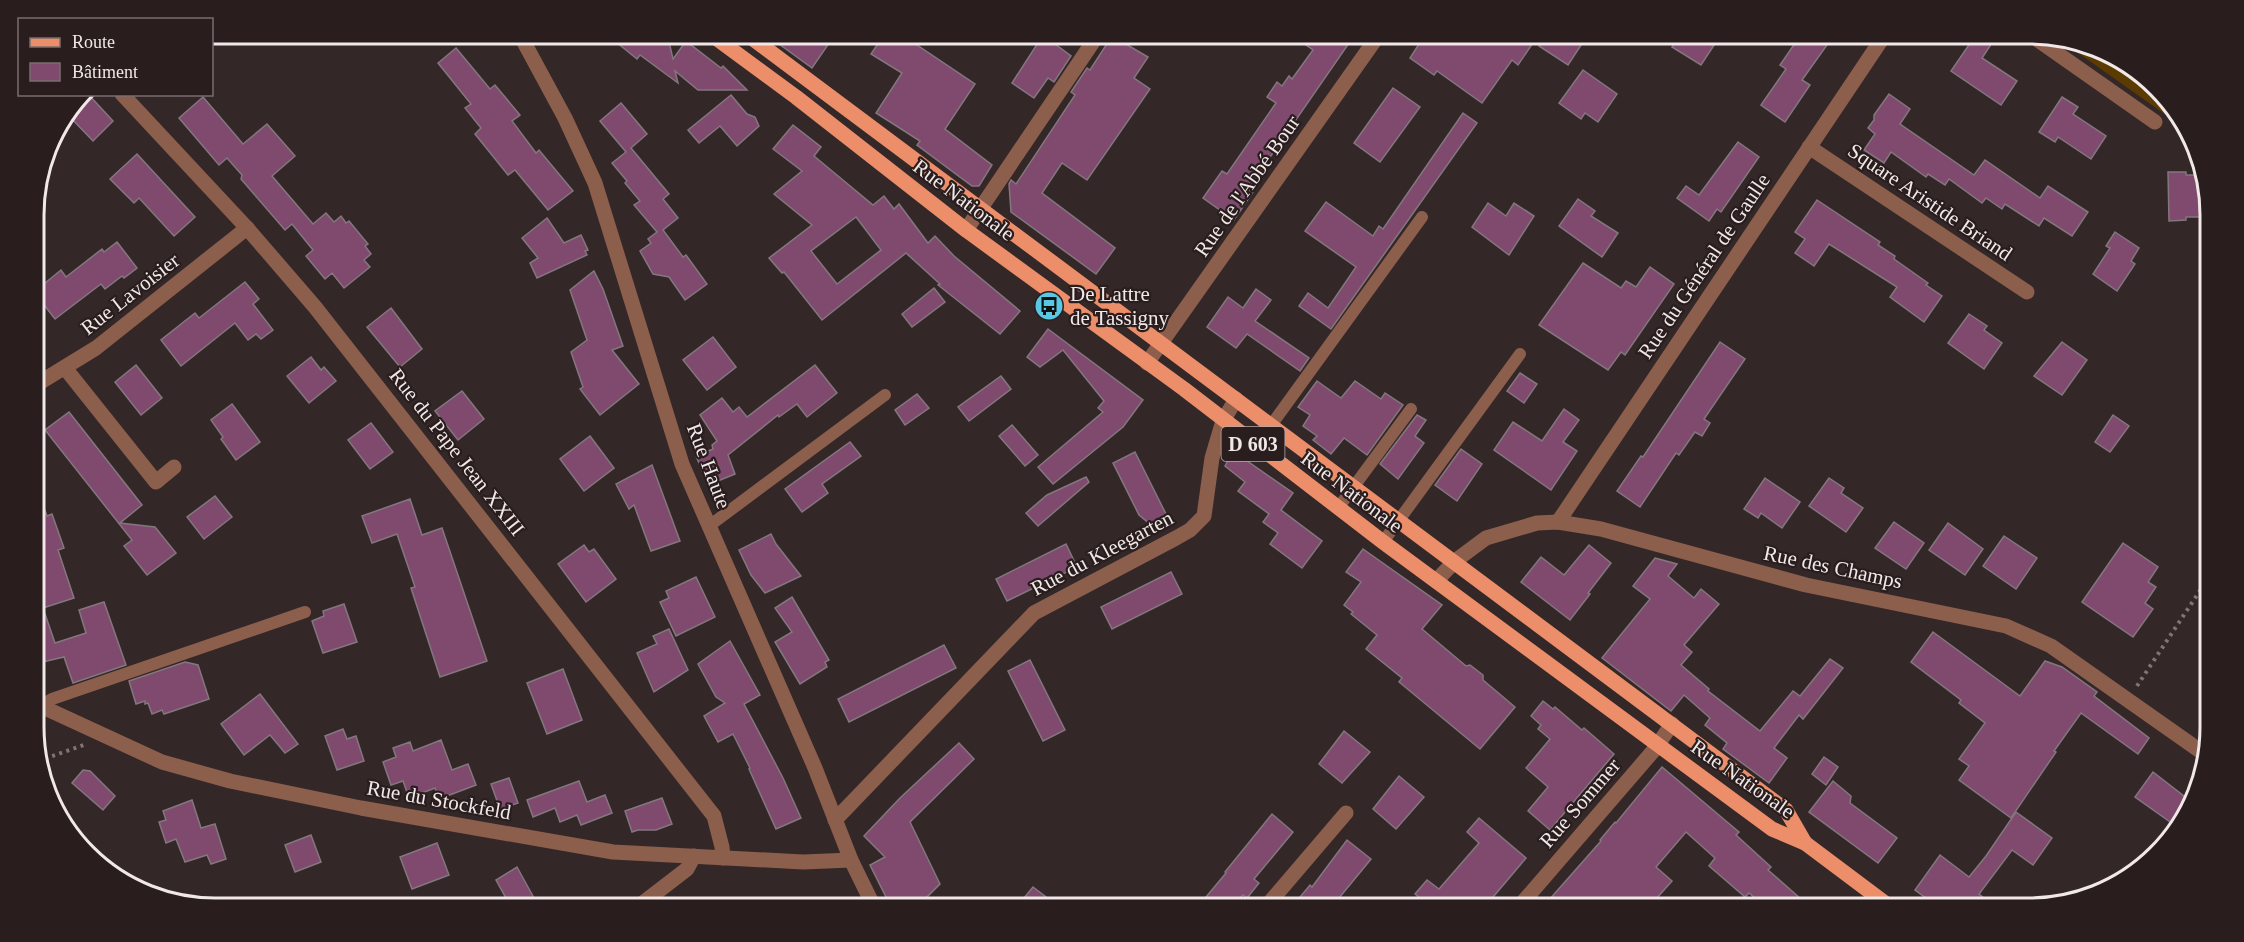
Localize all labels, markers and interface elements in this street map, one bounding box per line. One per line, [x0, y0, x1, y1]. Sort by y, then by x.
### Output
legend [18, 18, 213, 96]
text: Route [72, 32, 115, 52]
text: Bâtiment [72, 62, 138, 82]
street label: Rue de l'Abbé Bour [1189, 111, 1305, 261]
street label: Square Aristide Briand [1844, 138, 2017, 266]
street label: Rue Nationale [909, 154, 1019, 246]
street label: Rue du Général de Gaulle [1633, 169, 1775, 363]
street label: Rue Lavoisier [76, 248, 184, 340]
place label: De Lattre de Tassigny [1070, 282, 1170, 330]
bus stop icon: De Lattre de Tassigny [1033, 290, 1065, 322]
street label: Rue du Pape Jean XXIII [384, 364, 530, 540]
street label: Rue Haute [682, 420, 736, 512]
road number: D 603 [1222, 427, 1284, 461]
street label: Rue Nationale [1297, 446, 1407, 538]
street label: Rue du Kleegarten [1027, 505, 1178, 601]
street label: Rue des Champs [1761, 541, 1905, 593]
street label: Rue Nationale [1687, 735, 1799, 823]
street label: Rue Sommer [1535, 754, 1625, 852]
street label: Rue du Stockfeld [365, 776, 513, 825]

